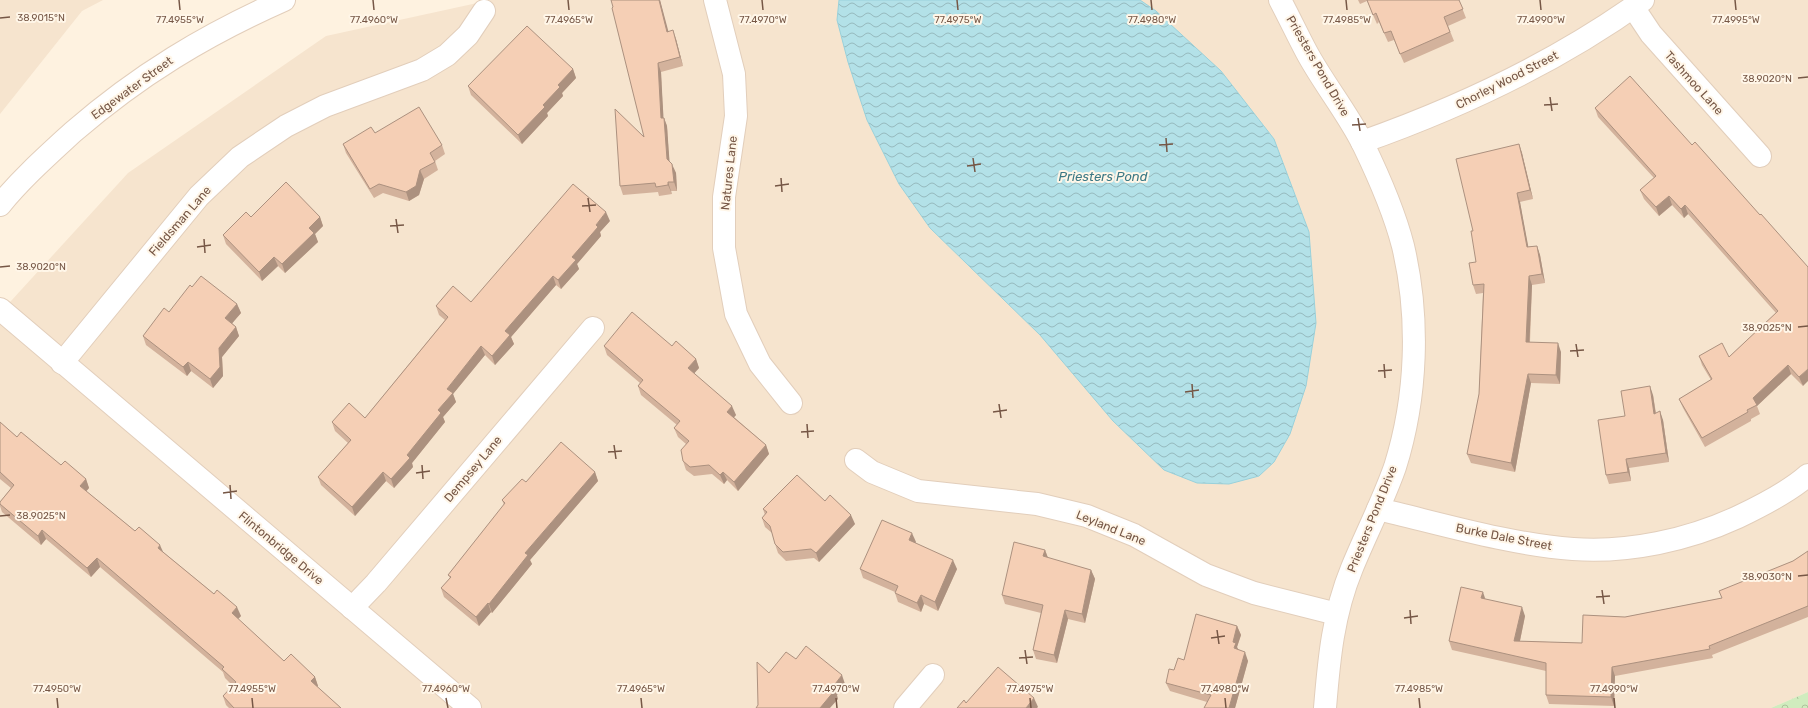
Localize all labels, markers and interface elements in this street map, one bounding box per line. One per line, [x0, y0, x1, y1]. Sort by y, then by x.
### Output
text: 38.9015°N [17, 12, 65, 24]
street label: Priesters Pond Drive [1283, 13, 1353, 119]
text: 77.4955°W [156, 14, 204, 26]
text: 77.4960°W [350, 14, 398, 26]
text: 77.4965°W [545, 14, 593, 26]
text: 77.4970°W [739, 14, 787, 26]
text: 77.4975°W [935, 14, 982, 26]
text: 77.4980°W [1128, 14, 1176, 26]
text: 77.4985°W [1323, 14, 1371, 26]
text: 77.4990°W [1517, 14, 1565, 26]
text: 77.4995°W [1712, 14, 1760, 26]
street label: Chorley Wood Street [1453, 48, 1561, 112]
street label: Tashmoo Lane [1662, 48, 1726, 118]
street label: Edgewater Street [88, 54, 176, 122]
text: 38.9020°N [1742, 73, 1792, 85]
street label: Natures Lane [718, 135, 740, 211]
water label: Priesters Pond [1059, 169, 1148, 184]
street label: Fieldsman Lane [146, 183, 214, 259]
text: 38.9020°N [16, 261, 66, 273]
text: 38.9025°N [1742, 322, 1792, 334]
street label: Dempsey Lane [441, 433, 505, 505]
street label: Priesters Pond Drive [1344, 463, 1400, 574]
street label: Flintonbridge Drive [236, 508, 326, 588]
street label: Leyland Lane [1074, 508, 1148, 548]
text: 38.9025°N [16, 510, 66, 522]
street label: Burke Dale Street [1455, 521, 1553, 553]
text: 38.9030°N [1742, 571, 1792, 583]
text: 77.4950°W [33, 683, 81, 695]
text: 77.4955°W [228, 683, 276, 695]
text: 77.4960°W [422, 683, 470, 695]
text: 77.4965°W [617, 683, 665, 695]
text: 77.4970°W [812, 683, 860, 695]
text: 77.4975°W [1007, 683, 1054, 695]
text: 77.4980°W [1201, 683, 1249, 695]
text: 77.4985°W [1395, 683, 1443, 695]
text: 77.4990°W [1590, 683, 1638, 695]

